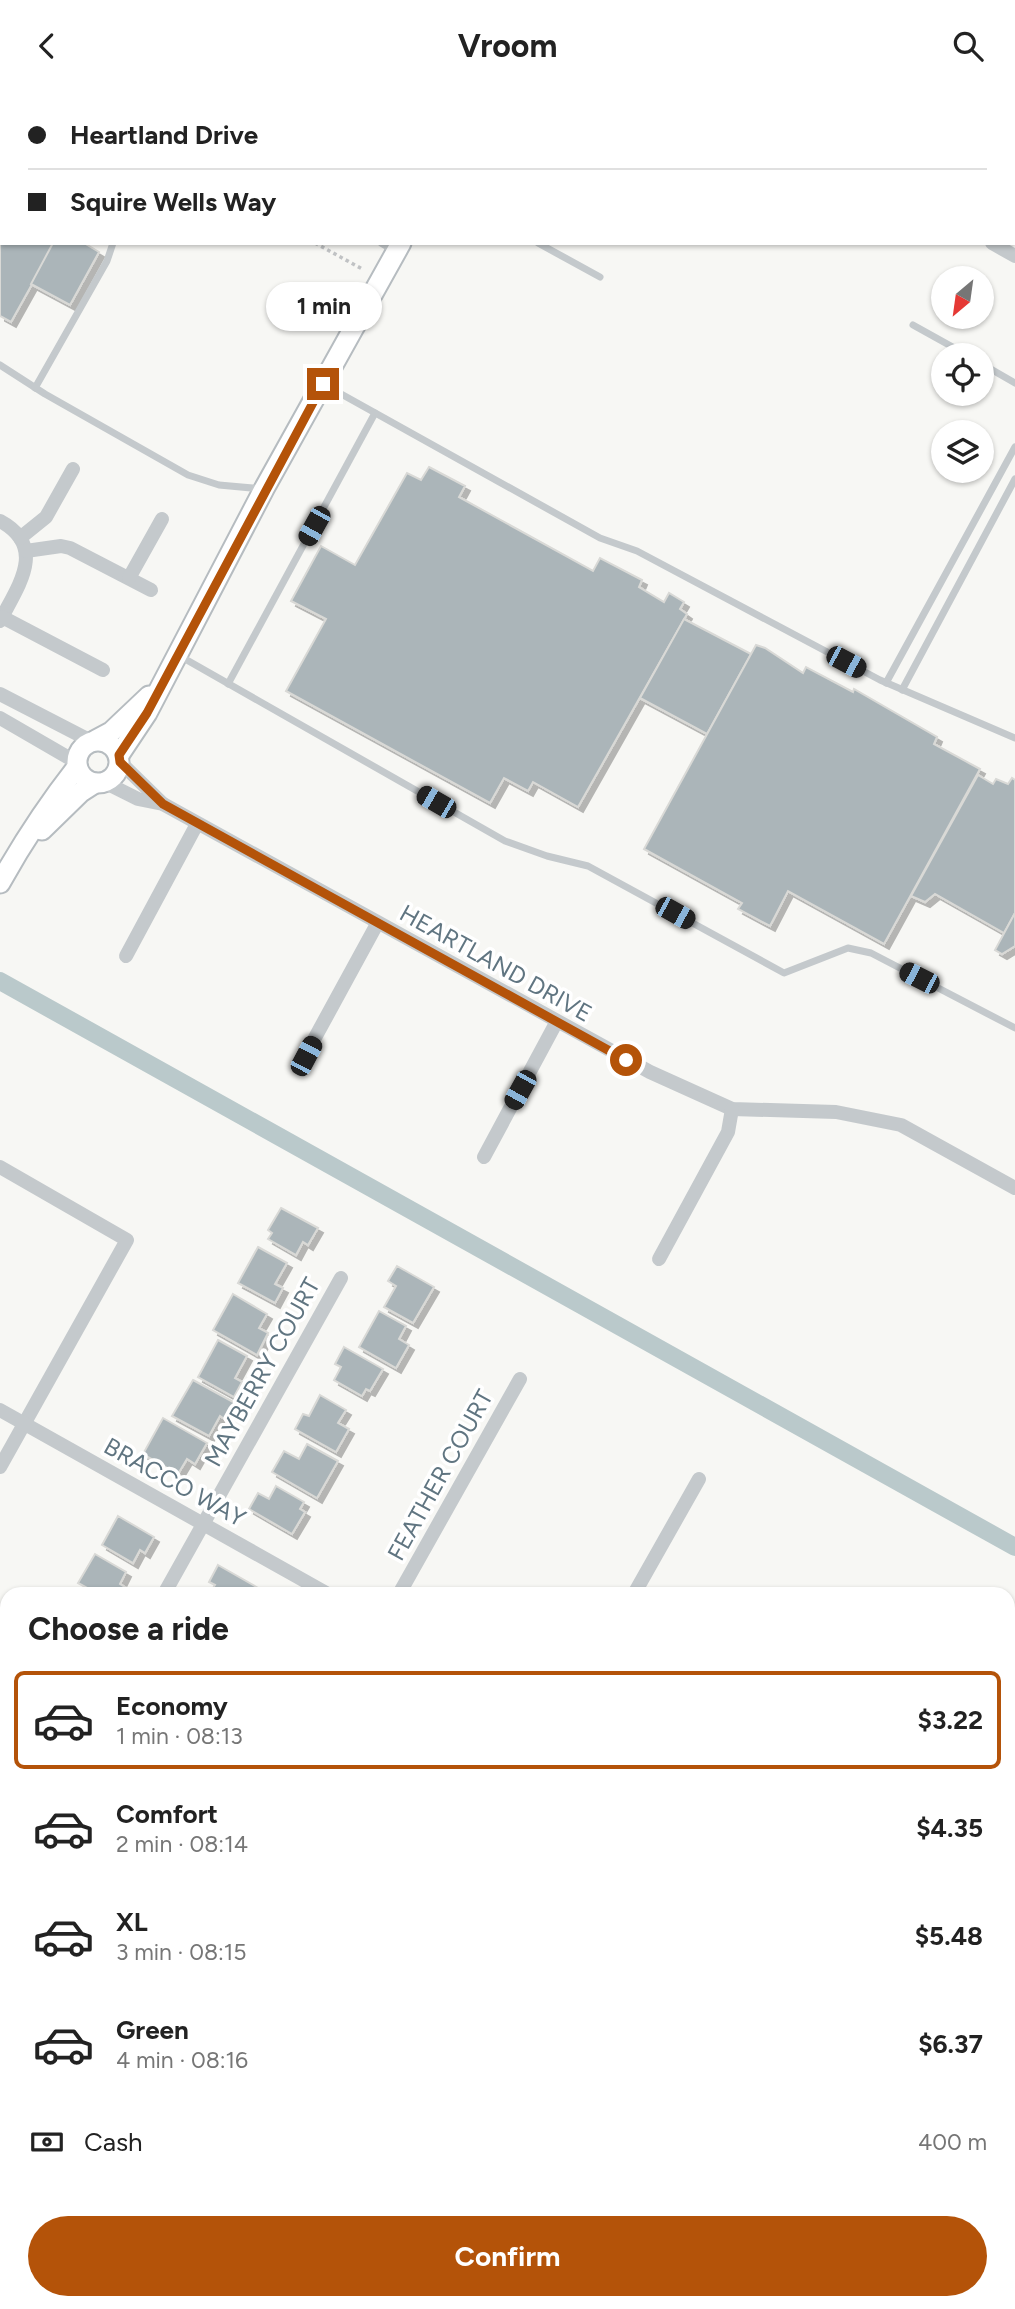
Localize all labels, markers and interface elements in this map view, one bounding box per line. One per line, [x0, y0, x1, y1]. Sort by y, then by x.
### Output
icon: back [28, 27, 66, 65]
text: Vroom [458, 27, 557, 65]
icon: search [949, 27, 987, 65]
text: Heartland Drive [70, 119, 258, 151]
text: Squire Wells Way [70, 186, 276, 218]
north arrow [931, 266, 994, 329]
map controls [931, 266, 994, 483]
callout: 1 min [265, 282, 381, 331]
text: 1 min [297, 292, 351, 320]
button: locate [931, 343, 994, 406]
route end [307, 368, 339, 400]
button: layers [931, 420, 994, 483]
car [295, 503, 334, 549]
car [823, 643, 870, 681]
car [413, 782, 460, 822]
car [652, 894, 699, 932]
street label: HEARTLAND DRIVE [395, 898, 597, 1028]
car [896, 959, 943, 997]
car [287, 1033, 326, 1079]
route start [610, 1044, 642, 1076]
car [501, 1067, 540, 1113]
street label: MAYBERRY COURT [198, 1273, 326, 1471]
street label: FEATHER COURT [381, 1385, 499, 1565]
street label: BRACCO WAY [99, 1431, 251, 1533]
text: Choose a ride [28, 1610, 229, 1648]
icon: car [32, 1689, 95, 1752]
text: Economy [116, 1690, 228, 1722]
text: $3.22 [918, 1704, 983, 1736]
text: 1 min · 08:13 [116, 1722, 243, 1750]
icon: car [32, 1797, 95, 1860]
text: Comfort [116, 1798, 218, 1830]
text: $4.35 [916, 1812, 983, 1844]
text: 2 min · 08:14 [116, 1830, 248, 1858]
icon: car [32, 1905, 95, 1968]
text: XL [116, 1906, 148, 1938]
text: $5.48 [915, 1920, 983, 1952]
text: 3 min · 08:15 [116, 1938, 247, 1966]
icon: car [32, 2013, 95, 2076]
text: Green [116, 2014, 189, 2046]
text: $6.37 [918, 2028, 983, 2060]
text: 4 min · 08:16 [116, 2046, 248, 2074]
icon: cash [28, 2123, 66, 2161]
text: Cash [84, 2126, 143, 2158]
text: 400 m [918, 2128, 987, 2156]
button: Confirm [28, 2216, 987, 2296]

